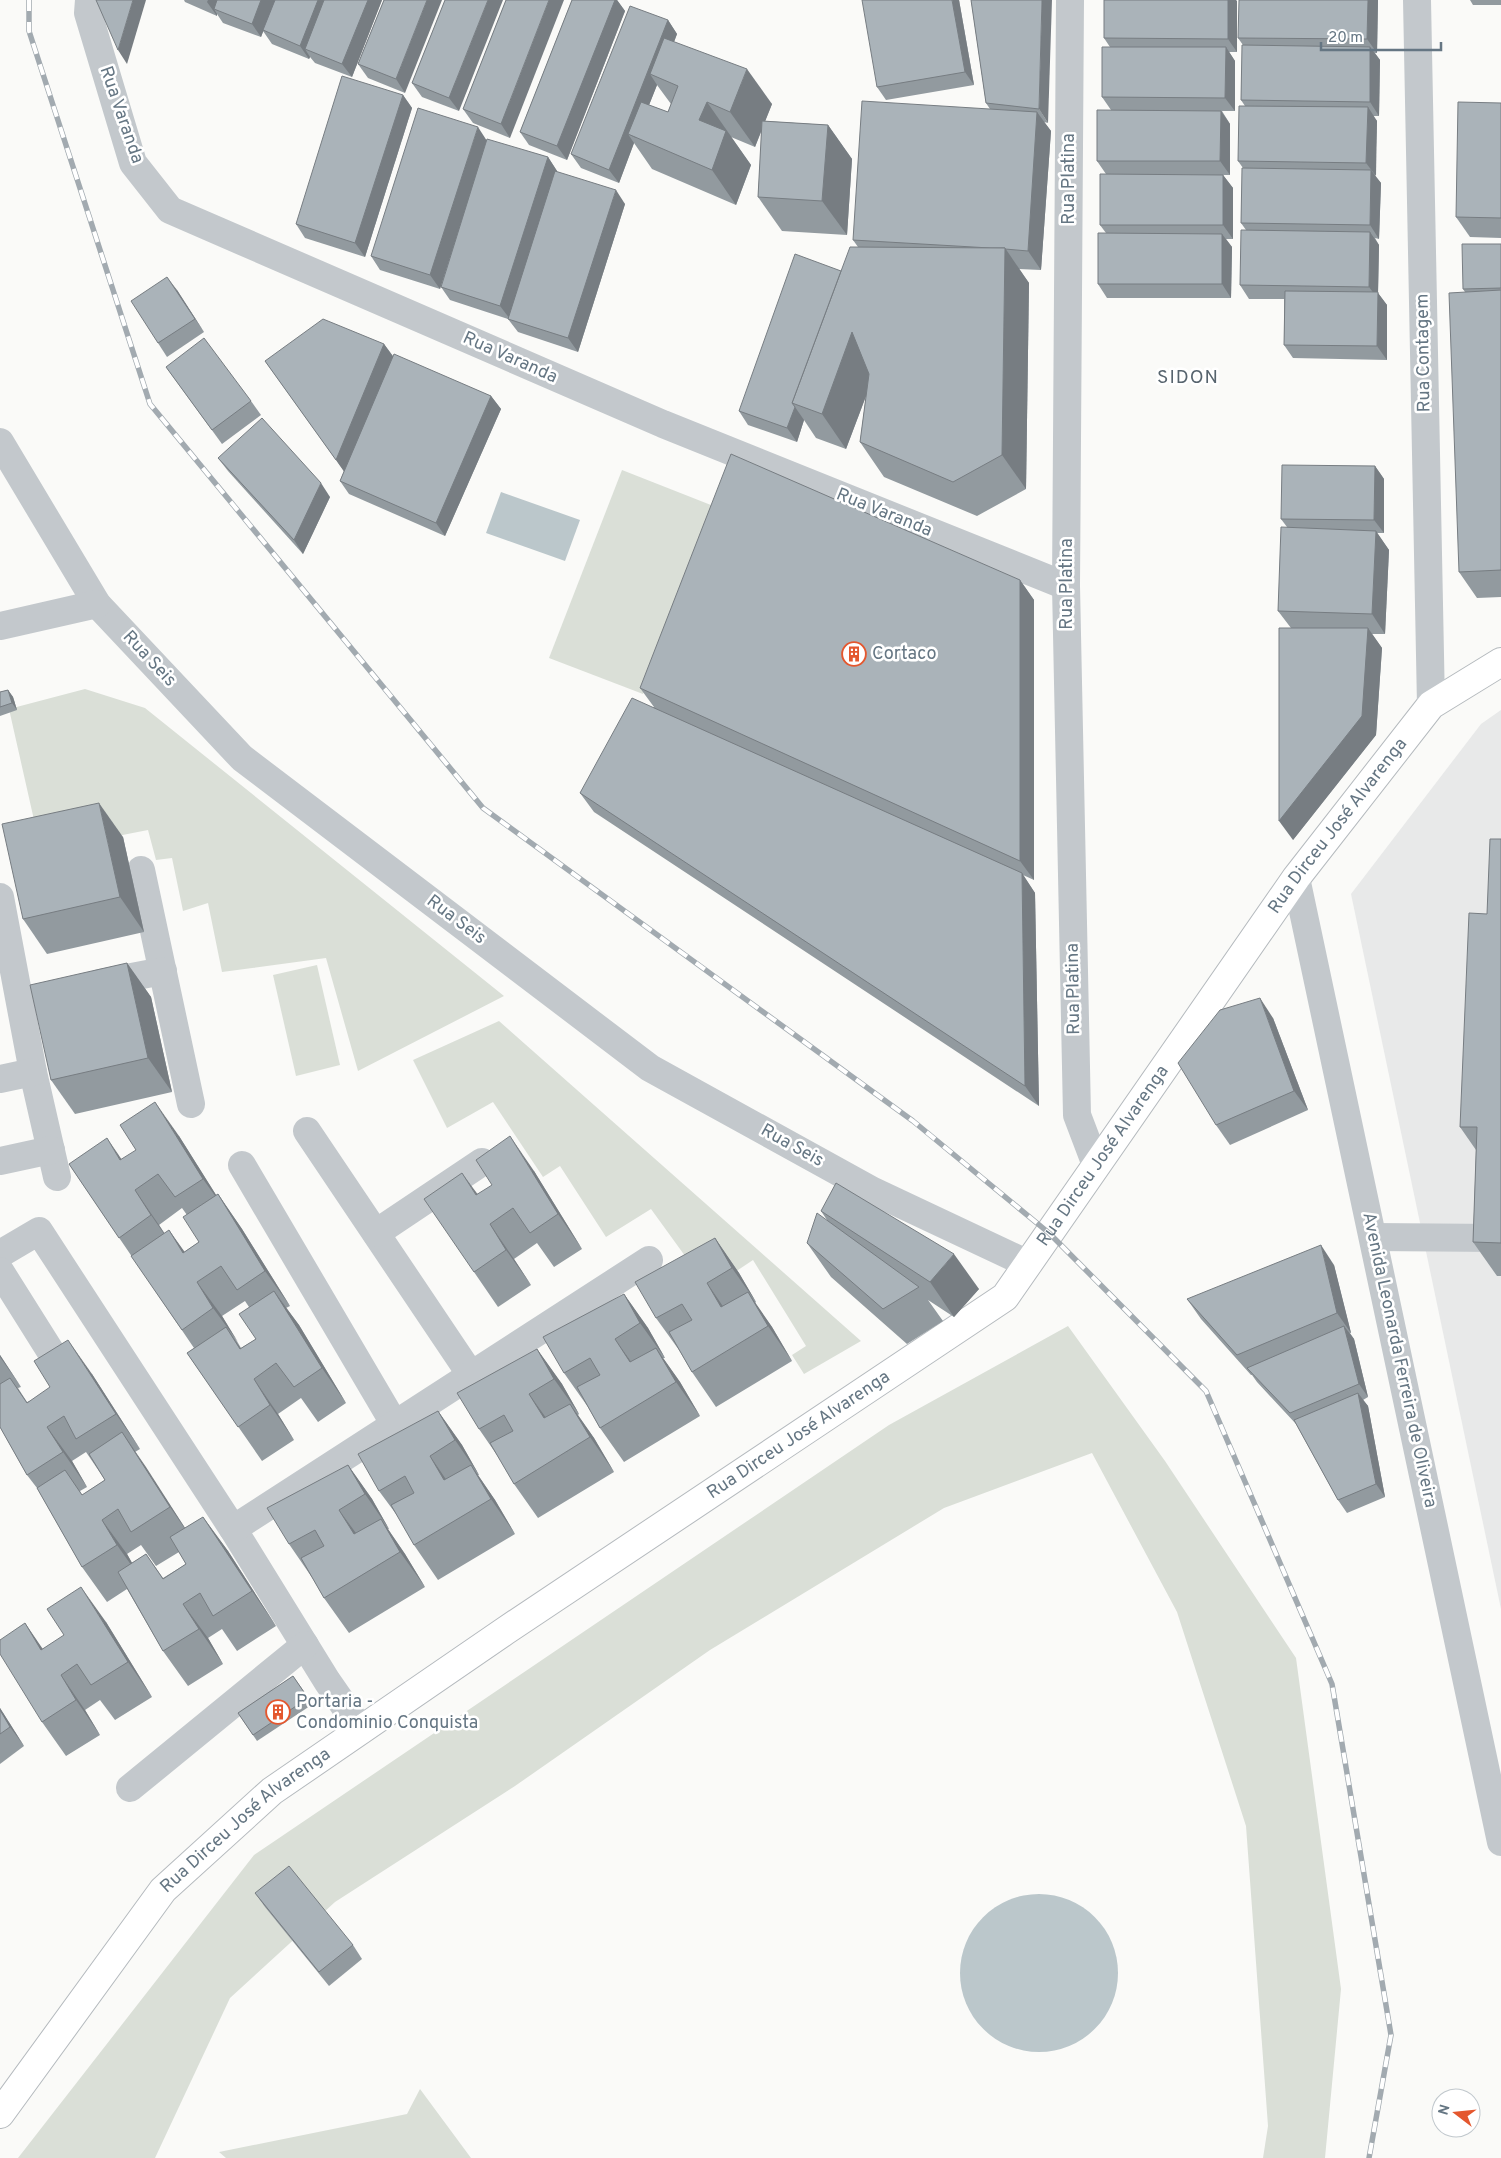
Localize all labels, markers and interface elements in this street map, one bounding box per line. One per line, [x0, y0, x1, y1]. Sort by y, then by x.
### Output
scale bar [1321, 20, 1441, 52]
text: 20 m [1328, 29, 1363, 48]
street label: Rua Varanda [94, 63, 148, 167]
street label: Rua Platina [1058, 133, 1081, 225]
street label: Rua Contagem [1411, 293, 1437, 413]
street label: Rua Varanda [459, 327, 561, 389]
district label: SIDON [1157, 366, 1219, 390]
street label: Rua Varanda [833, 483, 935, 543]
street label: Rua Platina [1056, 538, 1079, 630]
street label: Rua Seis [117, 626, 181, 692]
building icon: Cortaco [841, 641, 867, 667]
place label: Cortaco [872, 643, 937, 666]
street label: Rua Dirceu José Alvarenga [1263, 733, 1412, 918]
street label: Rua Seis [422, 890, 490, 950]
street label: Rua Platina [1062, 943, 1086, 1035]
street label: Rua Dirceu José Alvarenga [1032, 1061, 1174, 1251]
street label: Rua Seis [756, 1119, 828, 1173]
street label: Avenida Leonarda Ferreira de Oliveira [1356, 1210, 1442, 1510]
street label: Rua Dirceu José Alvarenga [703, 1365, 895, 1504]
place label: Portaria - Condominio Conquista [296, 1691, 478, 1735]
building icon: Portaria - Condominio Conquista [265, 1699, 291, 1725]
street label: Rua Dirceu José Alvarenga [155, 1743, 335, 1898]
north arrow [1431, 2088, 1481, 2138]
text: N [1435, 2103, 1455, 2117]

